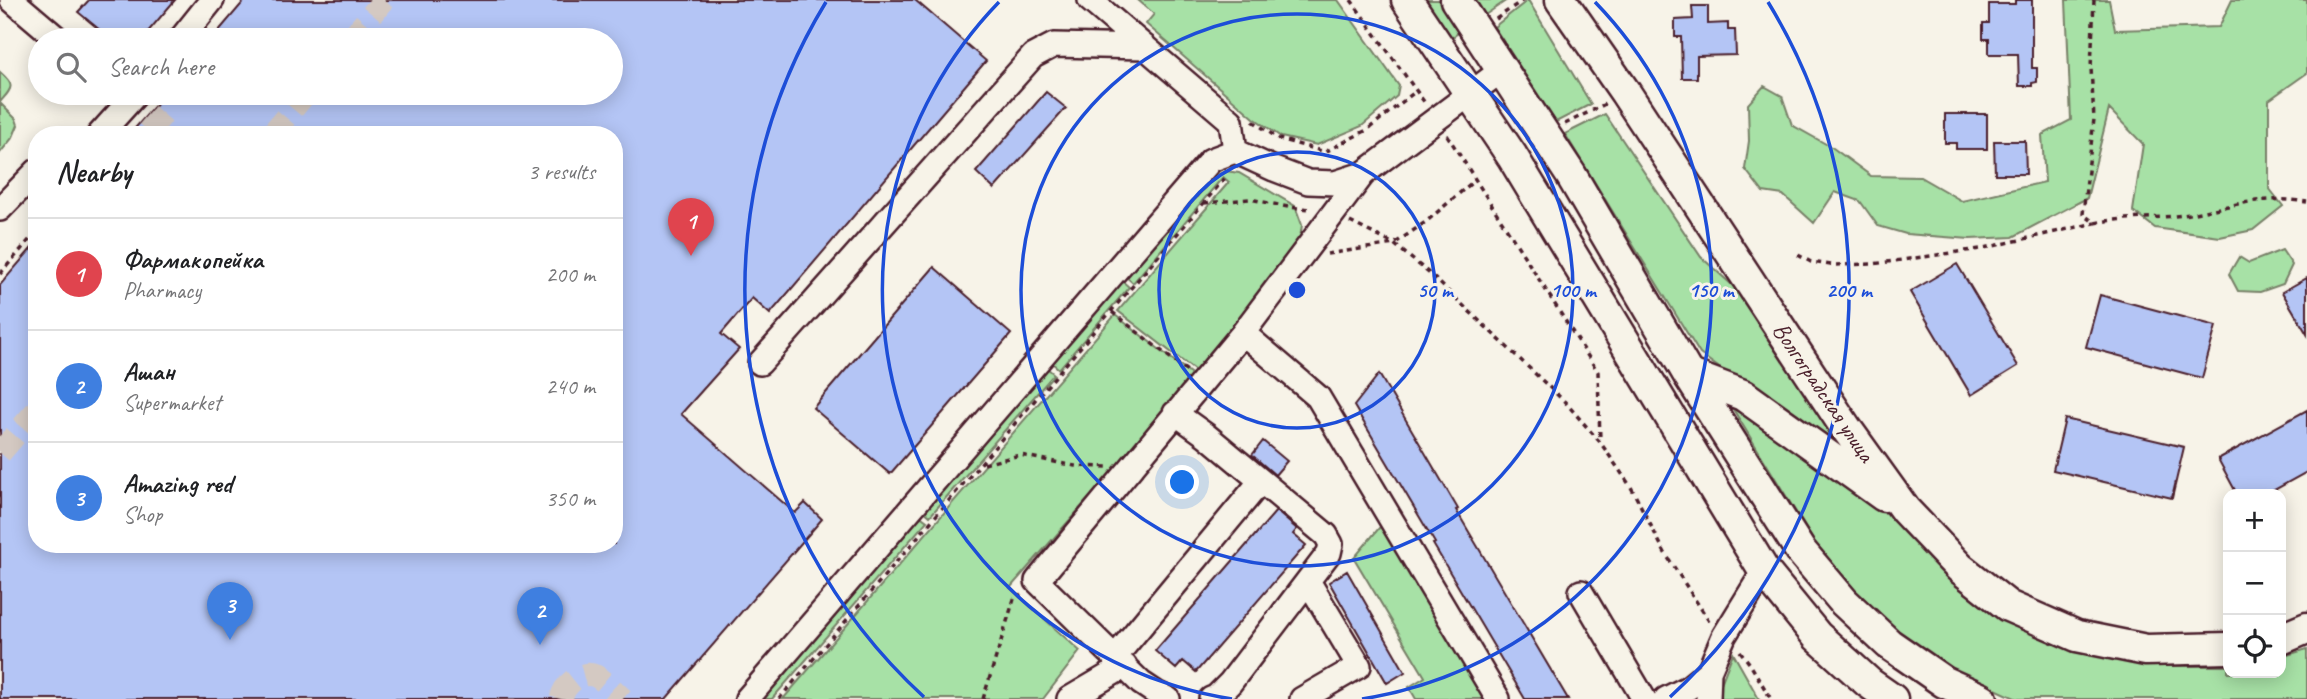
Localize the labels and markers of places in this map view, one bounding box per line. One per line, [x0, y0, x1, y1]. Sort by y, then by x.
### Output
pin: 1 [668, 198, 714, 256]
centre of rings [1285, 278, 1309, 302]
pin: 3 [207, 582, 253, 640]
pin: 2 [517, 587, 563, 645]

